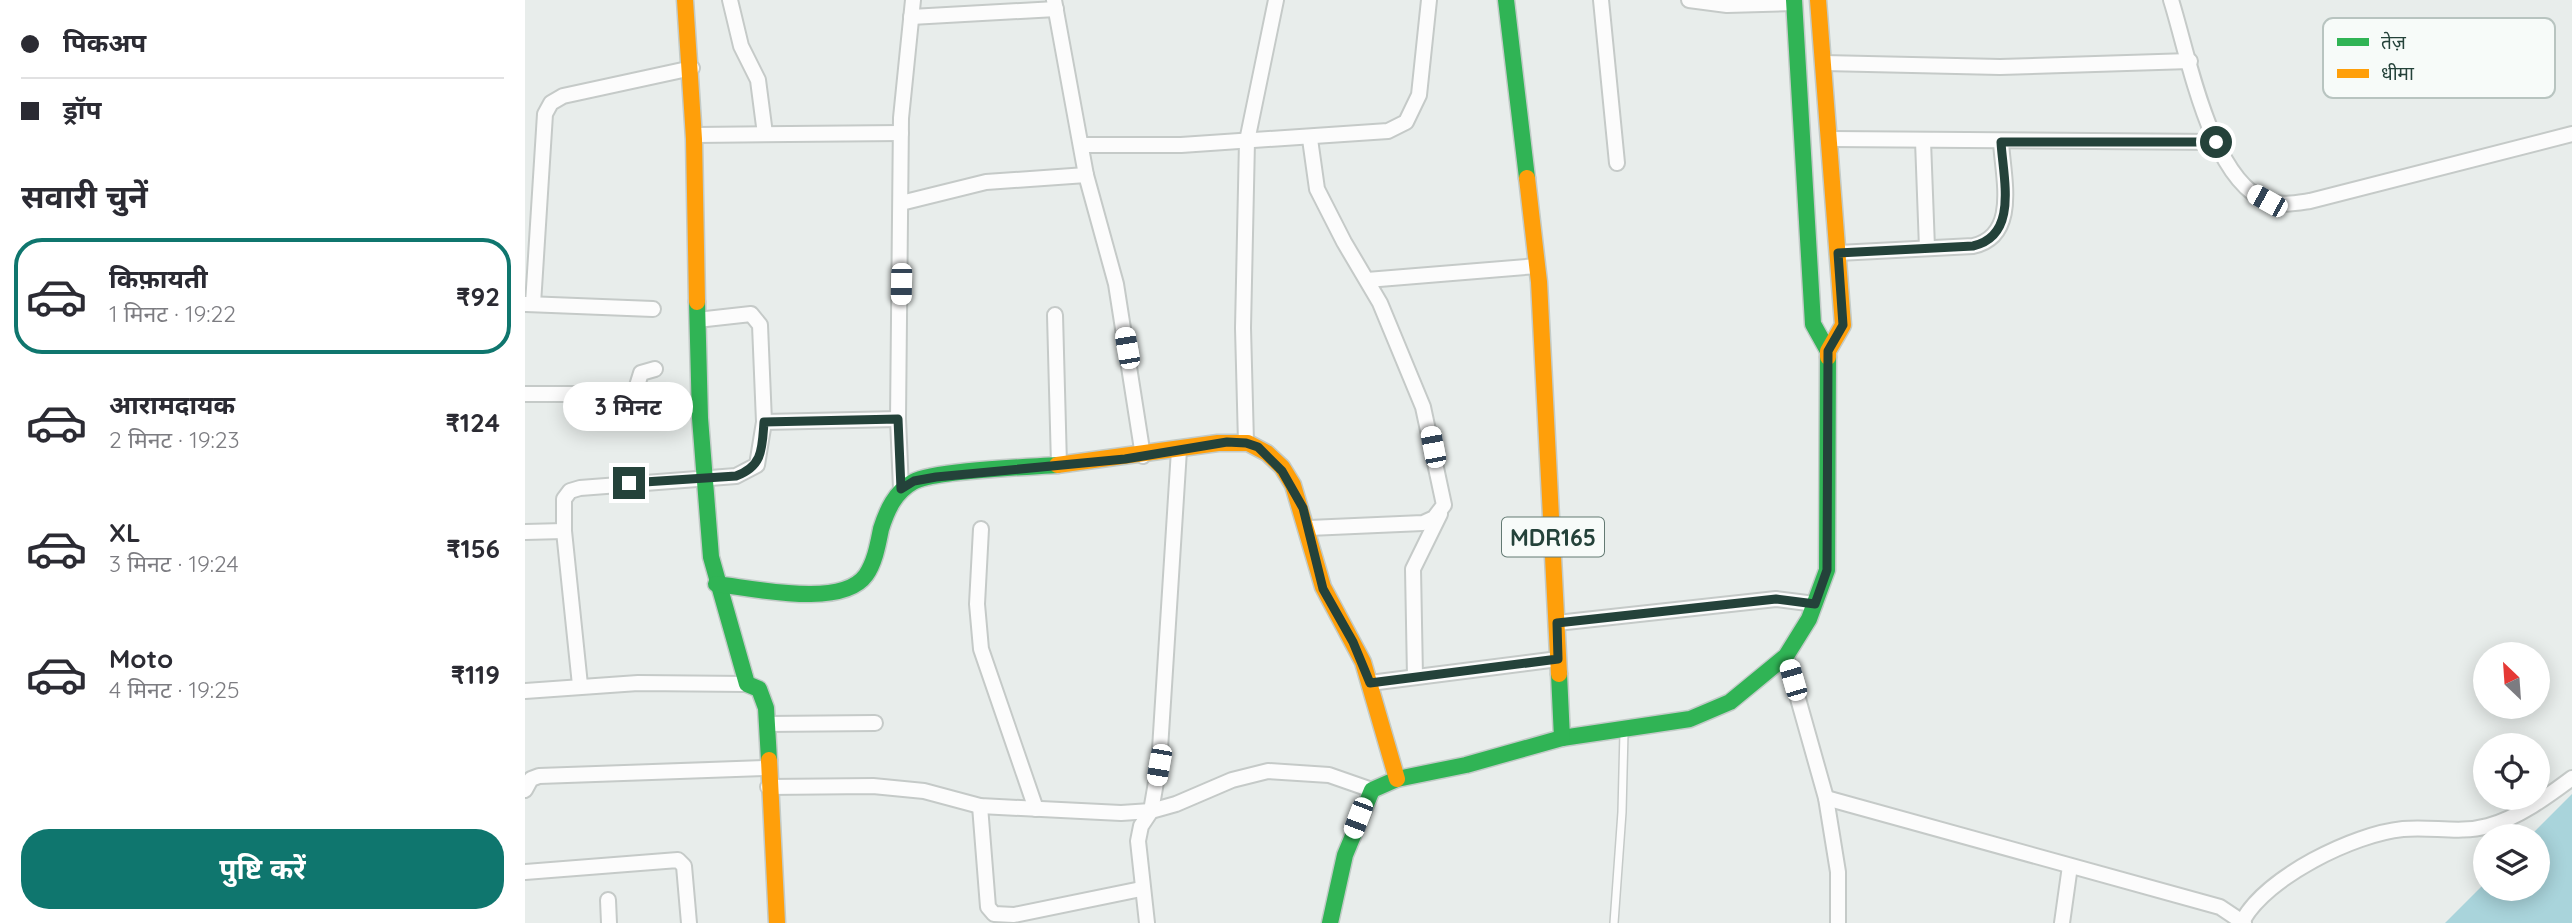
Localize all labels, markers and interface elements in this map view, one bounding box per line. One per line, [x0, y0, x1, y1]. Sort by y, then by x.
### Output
legend [2323, 18, 2555, 98]
text: पिकअप [63, 26, 146, 59]
text: तेज़ [2381, 30, 2407, 54]
text: धीमा [2381, 61, 2415, 85]
text: ड्रॉप [63, 93, 101, 126]
route start [2200, 126, 2232, 158]
text: सवारी चुनें [21, 176, 148, 216]
car [2244, 182, 2291, 220]
text: किफ़ायती [109, 262, 208, 295]
car [891, 263, 912, 305]
icon: car [25, 265, 88, 328]
text: ₹92 [456, 280, 500, 313]
text: 1 मिनट · 19:22 [109, 299, 236, 328]
car [1114, 325, 1141, 371]
callout: 3 मिनट [564, 382, 694, 430]
text: आरामदायक [109, 388, 235, 421]
icon: car [25, 391, 88, 454]
text: 3 मिनट [594, 392, 662, 421]
text: ₹124 [445, 406, 500, 439]
car [1419, 424, 1448, 470]
text: 2 मिनट · 19:23 [109, 425, 240, 454]
route end [613, 467, 645, 499]
text: XL [109, 516, 141, 549]
icon: car [25, 517, 88, 580]
road number: MDR165 [1502, 517, 1604, 556]
text: ₹156 [446, 532, 500, 565]
text: 3 मिनट · 19:24 [109, 549, 239, 578]
text: Moto [109, 642, 173, 675]
north arrow [2473, 642, 2550, 719]
map controls [2473, 642, 2550, 901]
icon: car [25, 643, 88, 706]
car [1778, 657, 1809, 703]
text: ₹119 [451, 658, 500, 691]
text: 4 मिनट · 19:25 [109, 675, 239, 704]
button: locate [2473, 733, 2550, 810]
car [1146, 742, 1173, 788]
car [1341, 795, 1376, 841]
button: layers [2473, 824, 2550, 901]
button: पुष्टि करें [21, 829, 504, 909]

